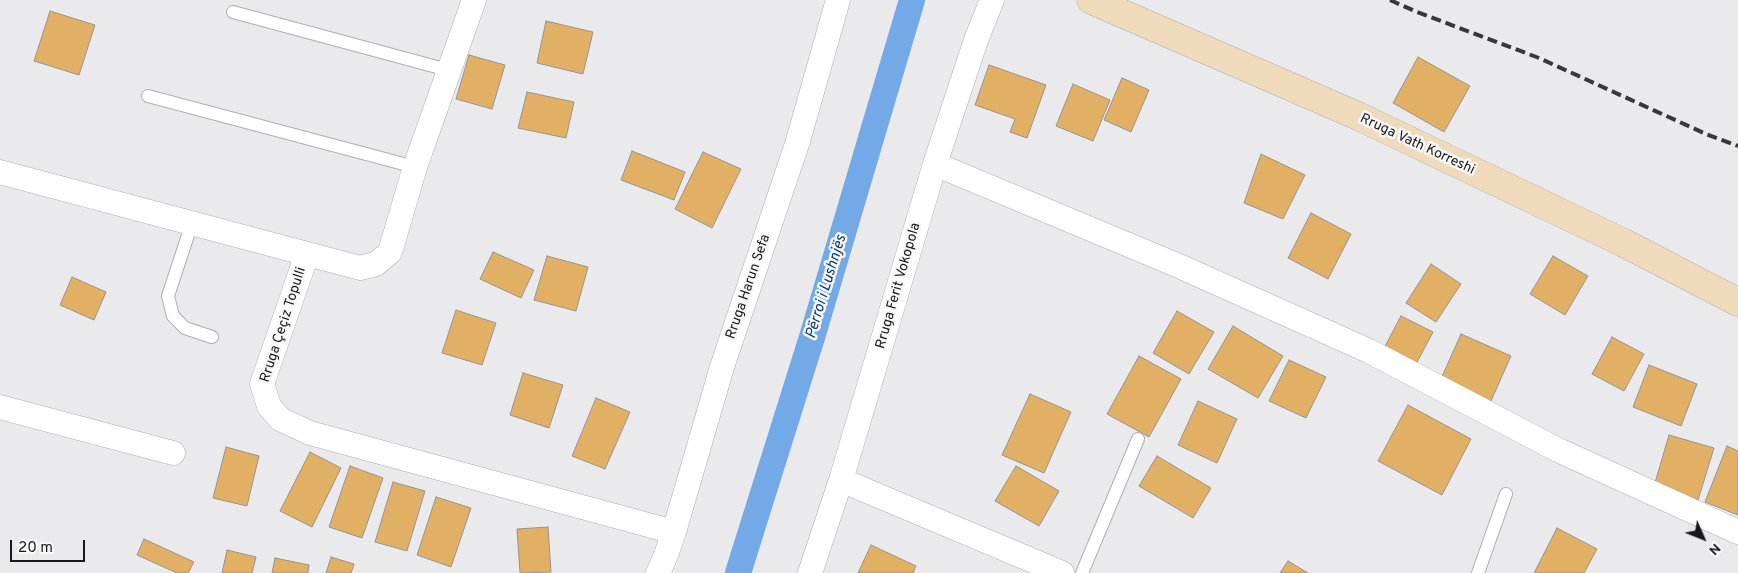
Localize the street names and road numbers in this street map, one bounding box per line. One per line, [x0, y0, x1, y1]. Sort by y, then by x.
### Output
street label: Rruga Vath Korreshi [1357, 111, 1477, 179]
street label: Rruga Ferit Vokopola [873, 221, 925, 351]
street label: Rruga Harun Sefa [723, 232, 775, 342]
street label: Rruga Çeçiz Topulli [257, 265, 311, 385]

